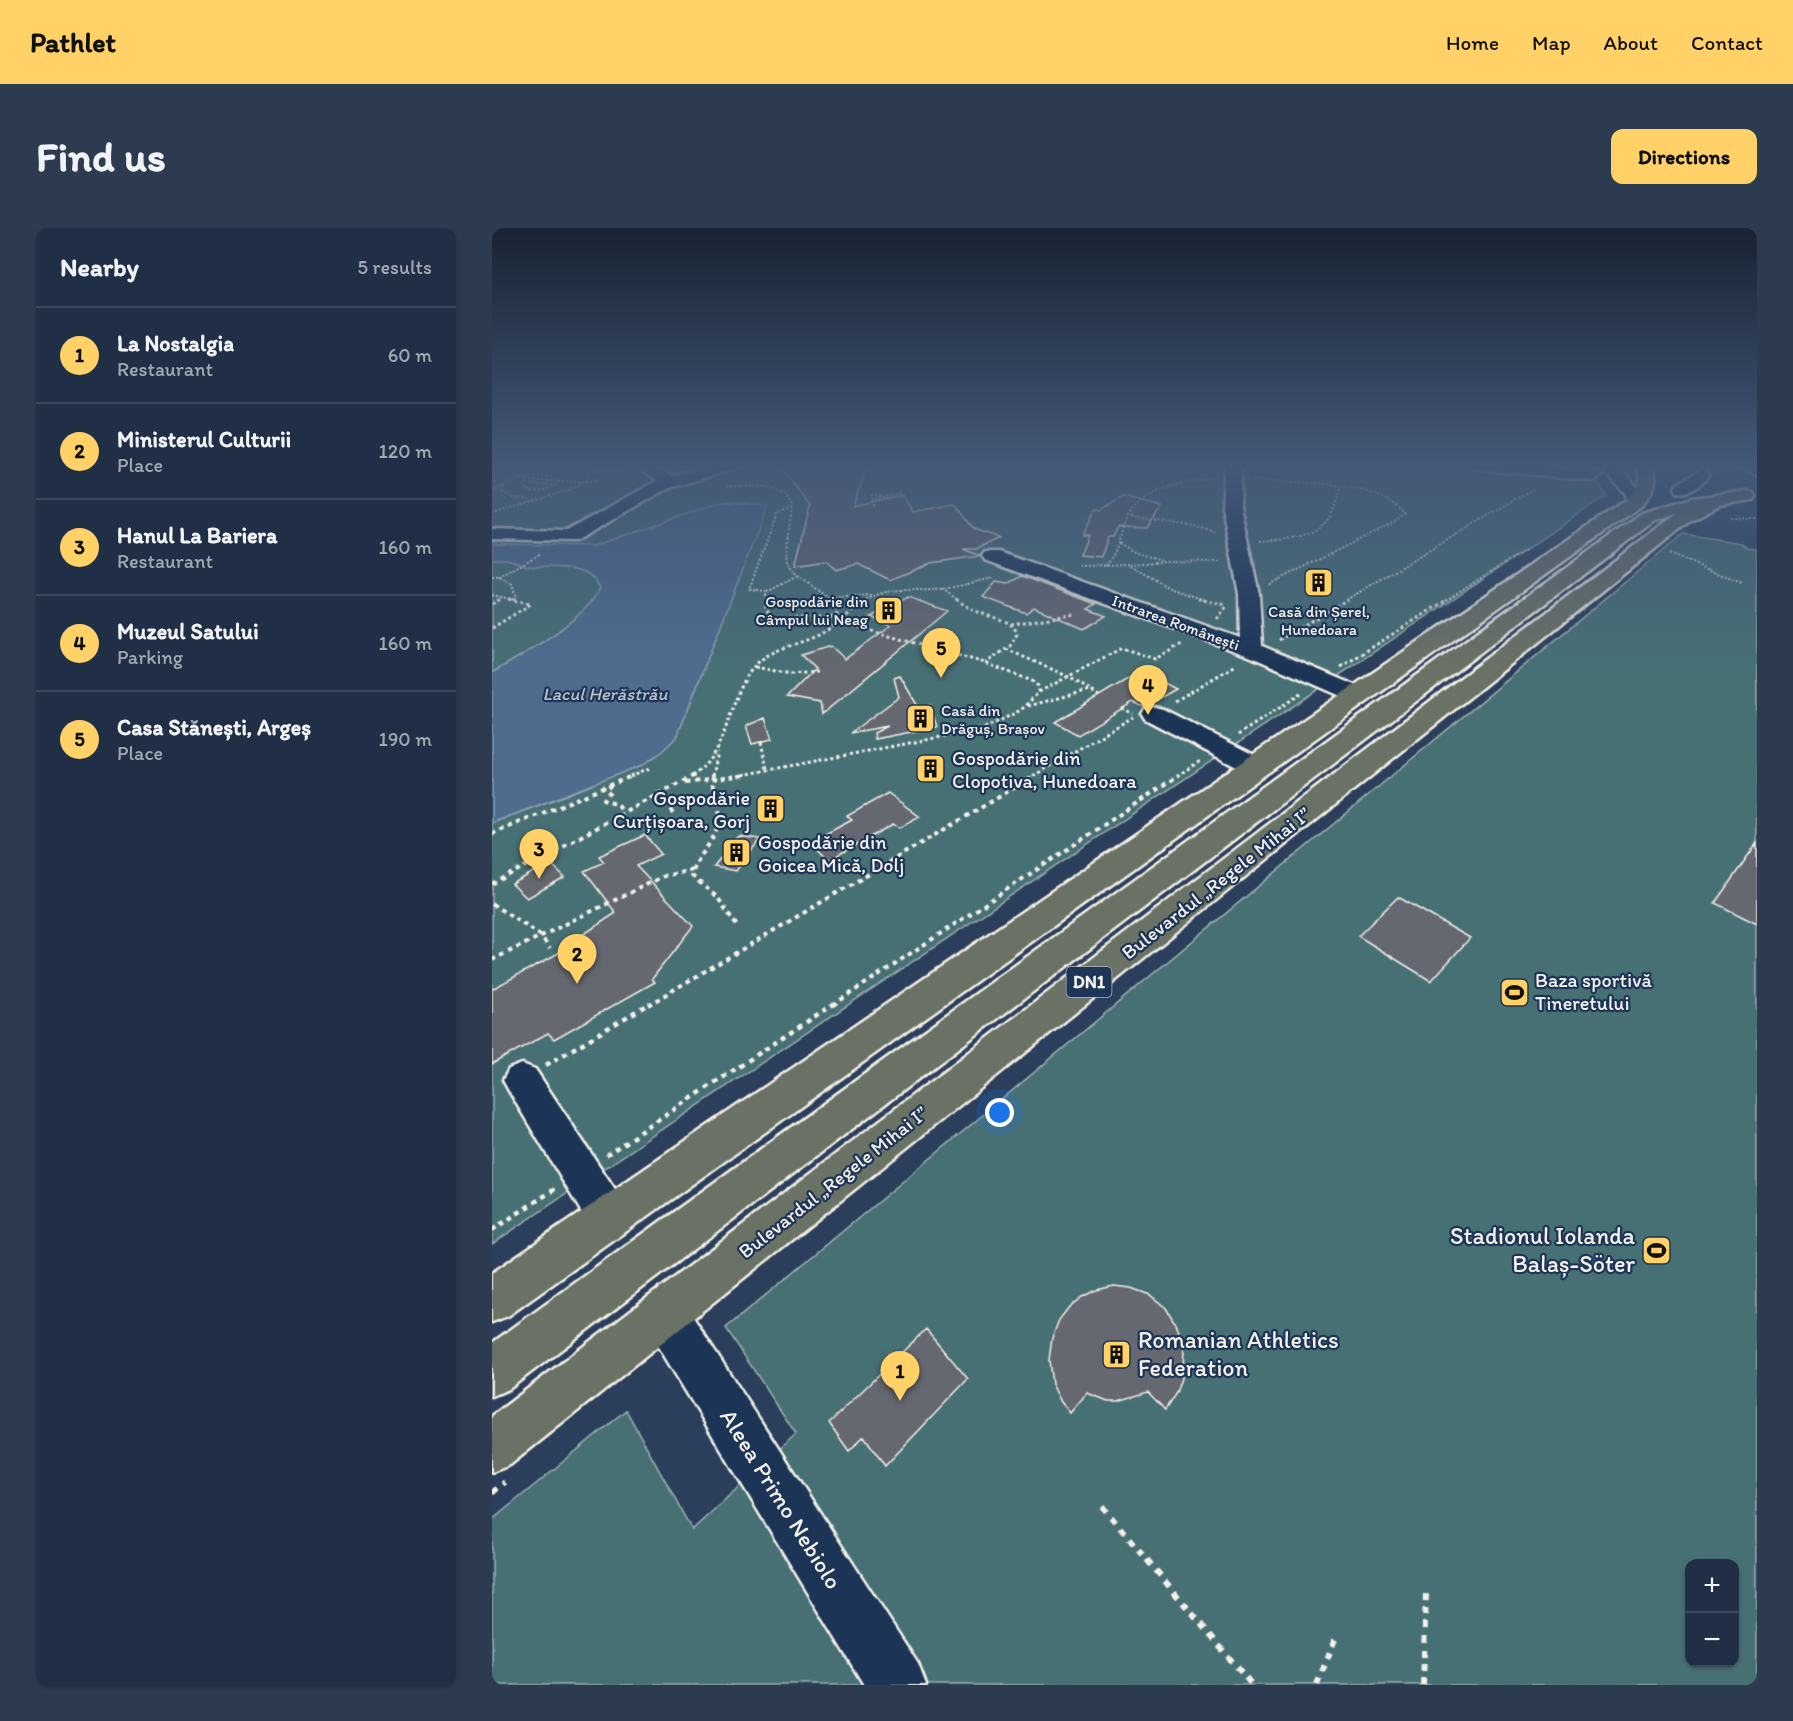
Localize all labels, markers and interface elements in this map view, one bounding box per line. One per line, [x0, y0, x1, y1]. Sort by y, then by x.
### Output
text: Pathlet [30, 25, 116, 59]
text: Home [1446, 30, 1499, 55]
text: Map [1532, 30, 1571, 55]
text: About [1604, 30, 1658, 55]
text: Contact [1691, 30, 1763, 55]
button: Directions [1611, 129, 1757, 184]
text: Find us [36, 131, 166, 182]
text: Nearby [60, 251, 139, 283]
text: 5 results [358, 255, 432, 279]
text: La Nostalgia [117, 330, 234, 357]
text: 1 [75, 343, 84, 367]
text: 60 m [388, 343, 432, 367]
text: Restaurant [117, 357, 213, 381]
text: Ministerul Culturii [117, 426, 291, 453]
text: 2 [74, 439, 85, 463]
text: 120 m [379, 439, 432, 463]
text: Place [117, 453, 163, 477]
text: Hanul La Bariera [117, 522, 277, 549]
text: 3 [74, 535, 85, 559]
text: 160 m [379, 535, 432, 559]
text: Restaurant [117, 549, 213, 573]
building icon: Casă din Șerel, Hunedoara [1303, 567, 1335, 599]
street label: Intrarea Românești [1109, 591, 1242, 654]
place label: Gospodărie din Câmpul lui Neag [756, 592, 869, 629]
building icon: Gospodărie din Câmpul lui Neag [873, 594, 905, 626]
place label: Casă din Șerel, Hunedoara [1268, 602, 1370, 639]
text: Muzeul Satului [117, 618, 259, 645]
pin: 5 [922, 628, 960, 678]
text: 4 [73, 631, 86, 655]
text: 160 m [379, 631, 432, 655]
text: Parking [117, 645, 183, 669]
pin: 4 [1128, 666, 1168, 715]
water label: Lacul Herăstrău [543, 683, 668, 705]
place label: Casă din Drăguș, Brașov [941, 701, 1046, 738]
building icon: Casă din Drăguș, Brașov [904, 703, 936, 735]
text: Casa Stănești, Argeș [117, 714, 311, 741]
text: 5 [74, 727, 85, 751]
text: 190 m [379, 727, 432, 751]
text: Place [117, 741, 163, 765]
place label: Gospodărie din Clopotiva, Hunedoara [952, 746, 1137, 793]
building icon: Gospodărie din Clopotiva, Hunedoara [915, 753, 947, 785]
place label: Gospodărie Curțișoara, Gorj [613, 786, 750, 833]
building icon: Gospodărie Curțișoara, Gorj [755, 793, 787, 825]
street label: Bulevardul „Regele Mihai I” [1117, 802, 1315, 964]
pin: 3 [520, 830, 558, 879]
place label: Gospodărie din Goicea Mică, Dolj [758, 830, 904, 877]
building icon: Gospodărie din Goicea Mică, Dolj [721, 837, 753, 869]
pin: 2 [558, 934, 596, 984]
road number: DN1 [1066, 967, 1112, 997]
place label: Baza sportivă Tineretului [1535, 968, 1652, 1015]
sports icon: Baza sportivă Tineretului [1498, 976, 1530, 1008]
your location [985, 1098, 1014, 1127]
street label: Bulevardul „Regele Mihai I” [734, 1101, 932, 1263]
place label: Stadionul Iolanda Balaș-Söter [1450, 1221, 1635, 1278]
sports icon: Stadionul Iolanda Balaș-Söter [1640, 1234, 1672, 1266]
place label: Romanian Athletics Federation [1138, 1325, 1339, 1382]
building icon: Romanian Athletics Federation [1101, 1338, 1133, 1370]
pin: 1 [880, 1352, 920, 1401]
street label: Aleea Primo Nebiolo [714, 1403, 849, 1594]
map controls [1685, 1559, 1739, 1667]
button: + [1685, 1559, 1739, 1613]
button: − [1685, 1613, 1739, 1667]

